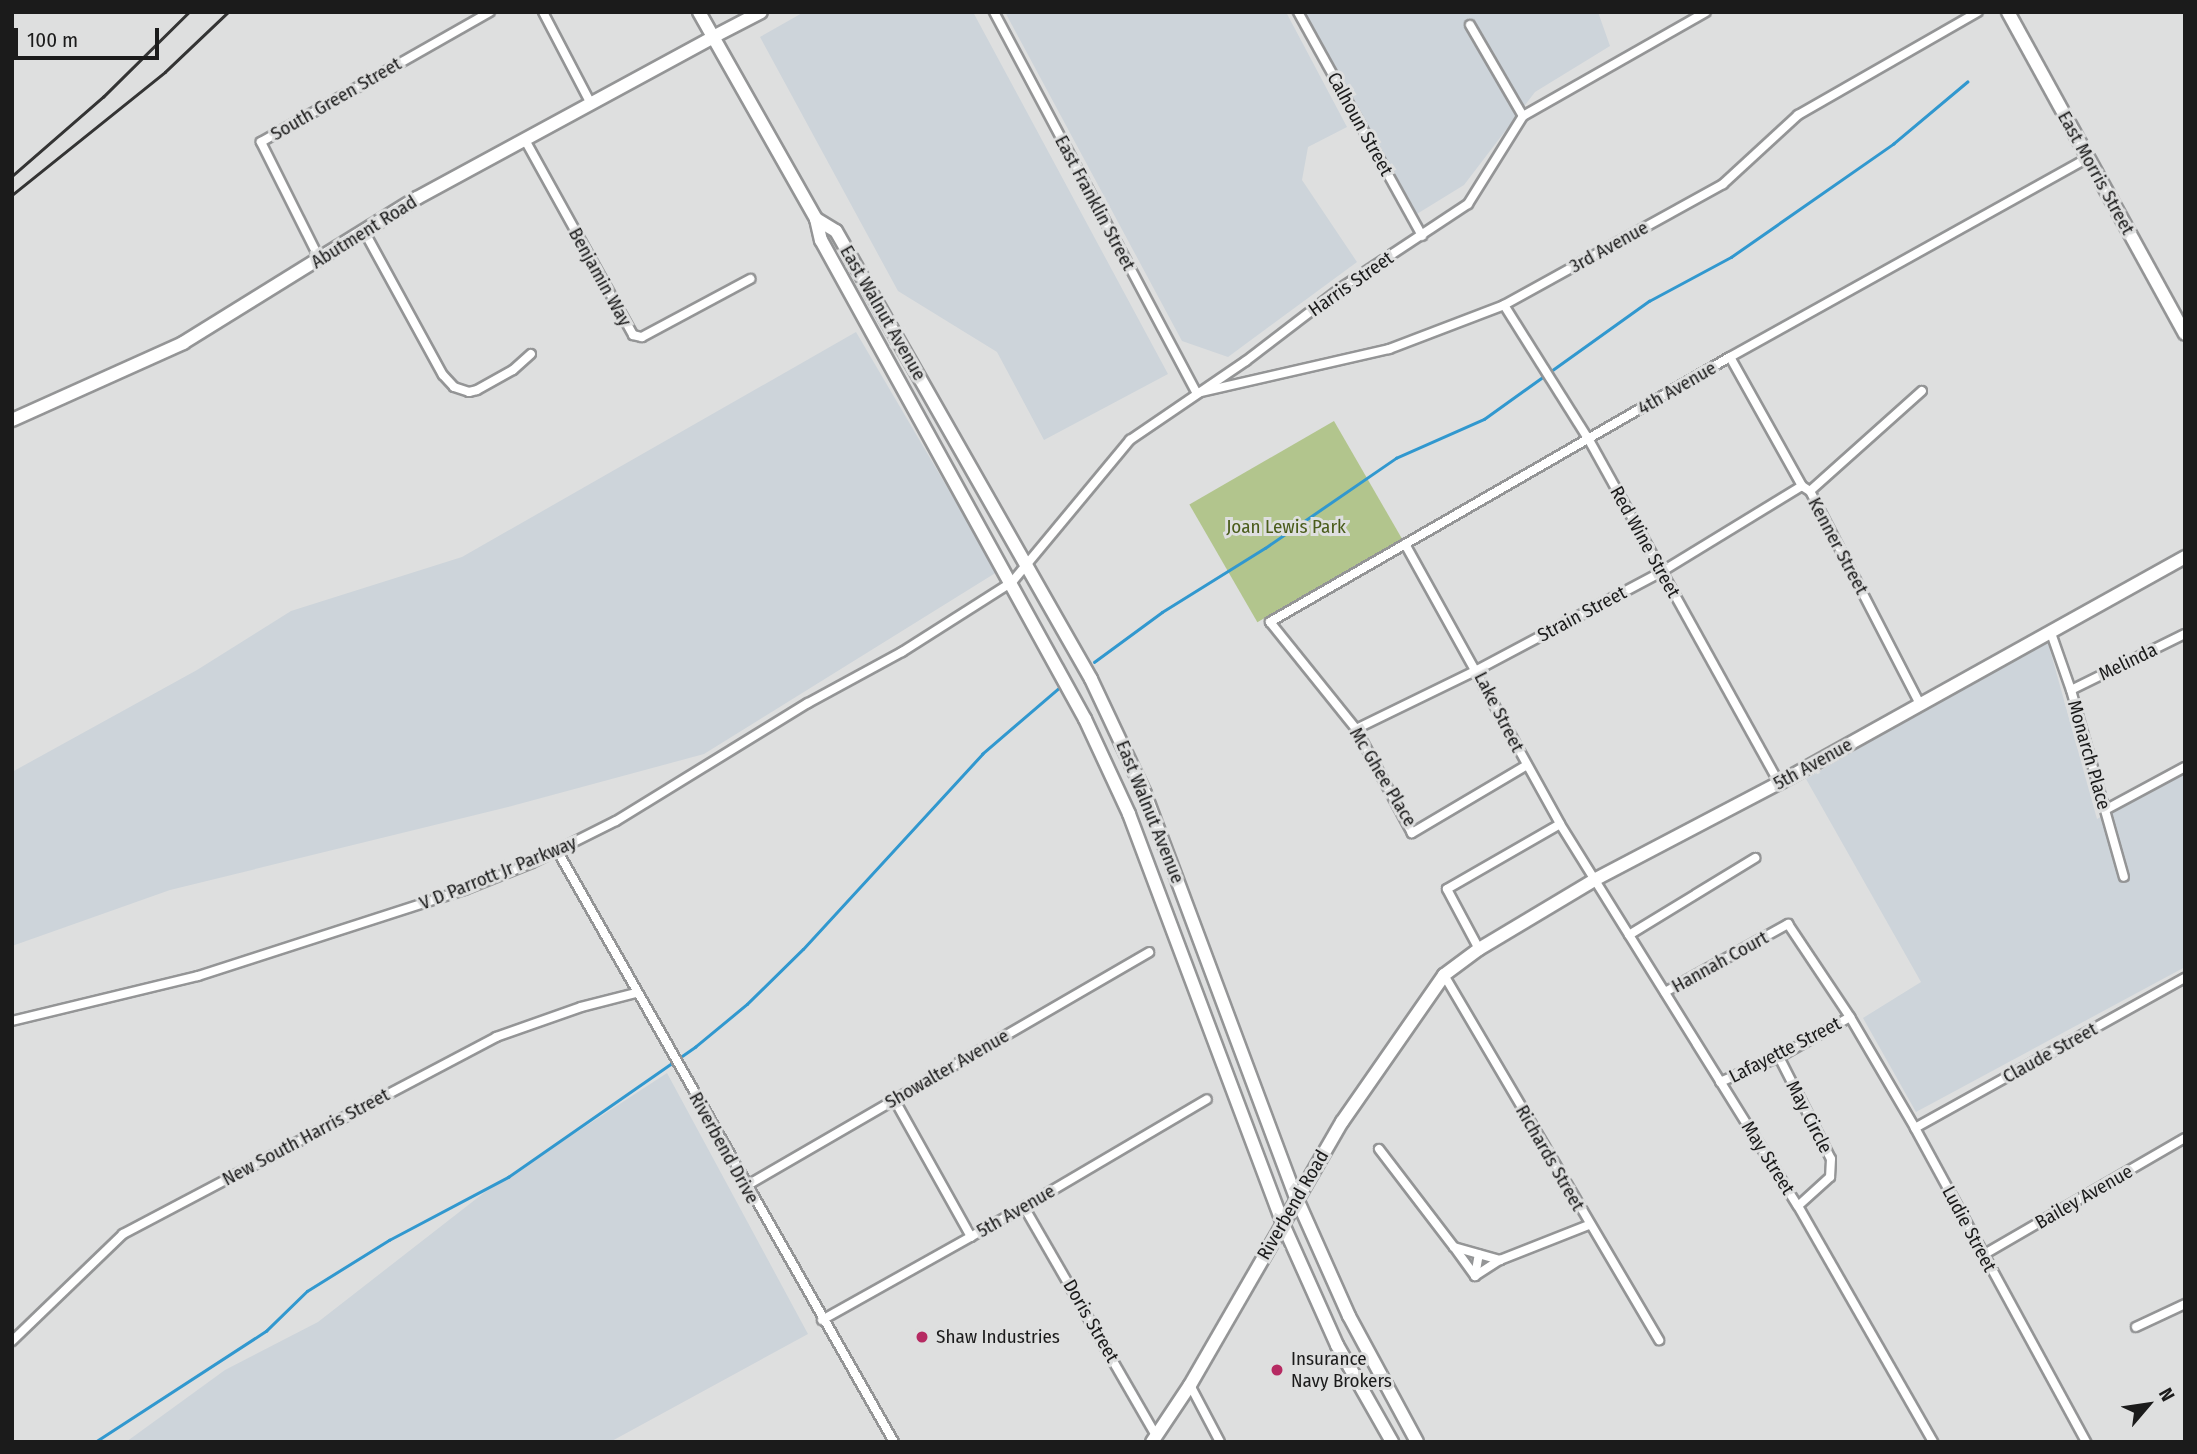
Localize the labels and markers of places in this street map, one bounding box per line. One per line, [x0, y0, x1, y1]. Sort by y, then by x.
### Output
place label: Shaw Industries [936, 1326, 1060, 1348]
marker: Shaw Industries [914, 1329, 930, 1345]
place label: Insurance Navy Brokers [1291, 1348, 1392, 1392]
marker: Insurance Navy Brokers [1269, 1362, 1285, 1378]

